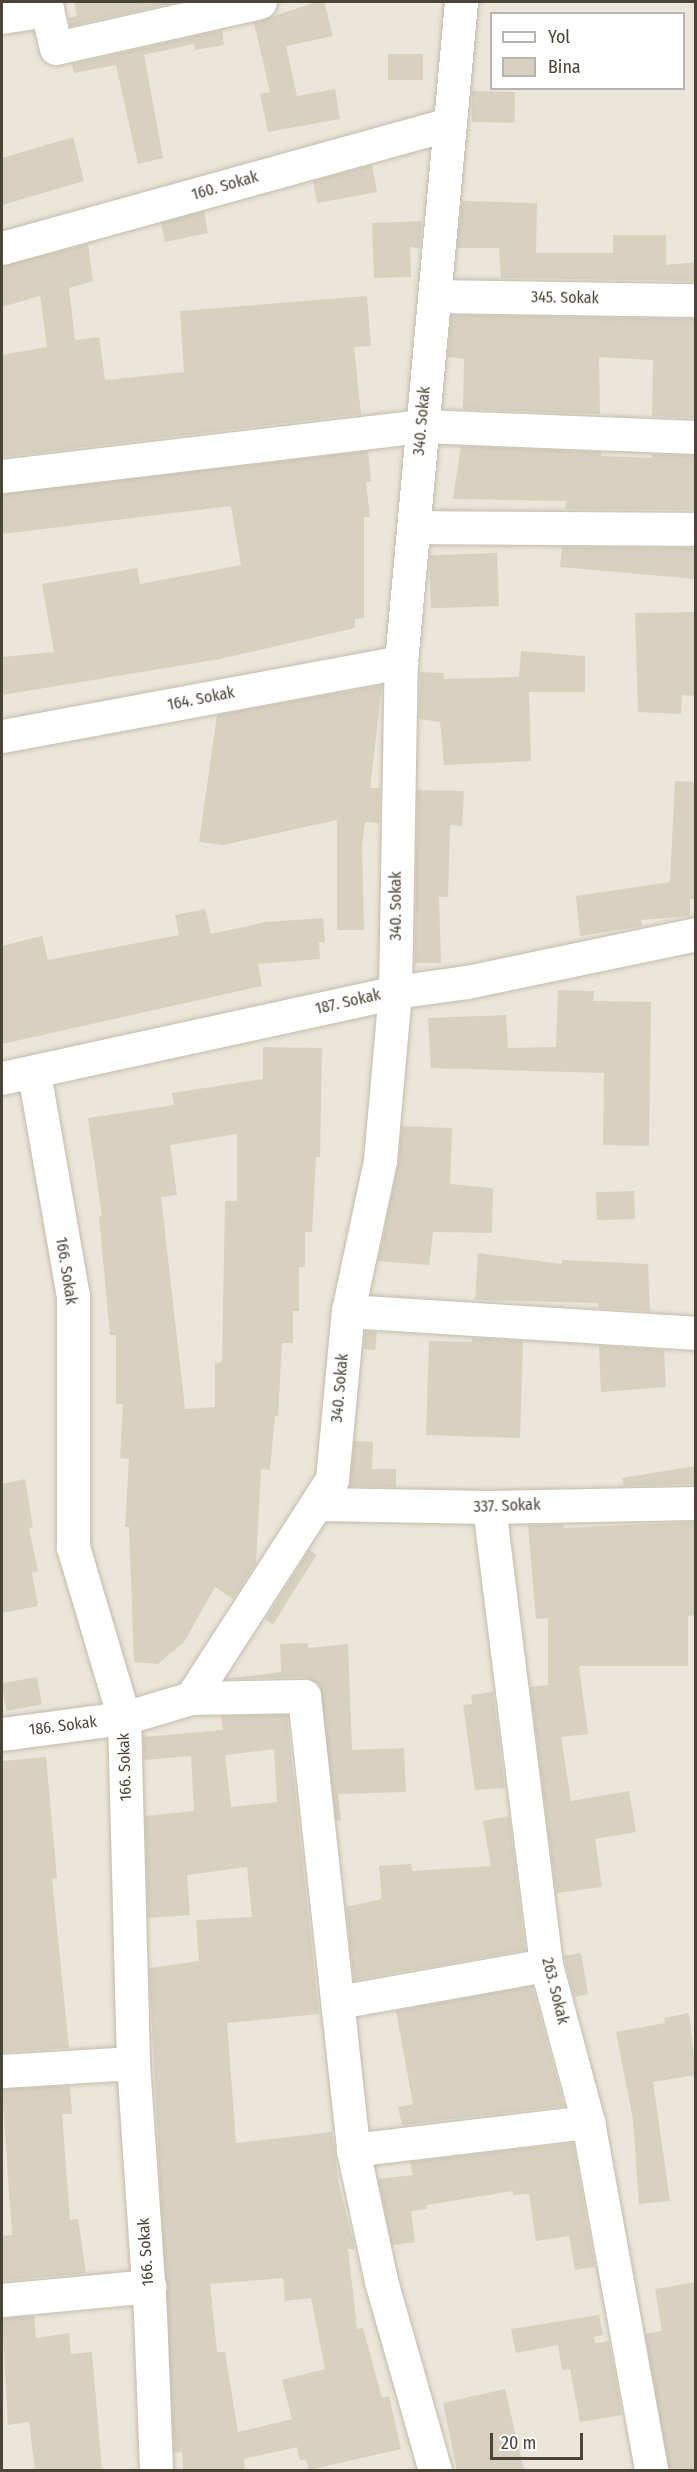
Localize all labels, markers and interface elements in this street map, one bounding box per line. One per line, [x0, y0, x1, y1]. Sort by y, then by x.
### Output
legend [490, 12, 685, 90]
text: Yol [548, 26, 570, 48]
text: Bina [548, 56, 581, 78]
street label: 160. Sokak [189, 167, 261, 205]
street label: 345. Sokak [531, 288, 599, 308]
street label: 340. Sokak [409, 386, 435, 456]
street label: 164. Sokak [166, 683, 236, 715]
street label: 340. Sokak [386, 871, 406, 941]
street label: 187. Sokak [313, 985, 383, 1019]
street label: 166. Sokak [51, 1236, 81, 1306]
street label: 340. Sokak [327, 1353, 353, 1423]
street label: 337. Sokak [473, 1495, 541, 1517]
street label: 186. Sokak [28, 1712, 98, 1740]
street label: 166. Sokak [114, 1733, 136, 1801]
street label: 263. Sokak [537, 1956, 573, 2026]
street label: 166. Sokak [134, 2217, 158, 2287]
scale bar [493, 2421, 586, 2459]
text: 20 m [501, 2432, 536, 2454]

